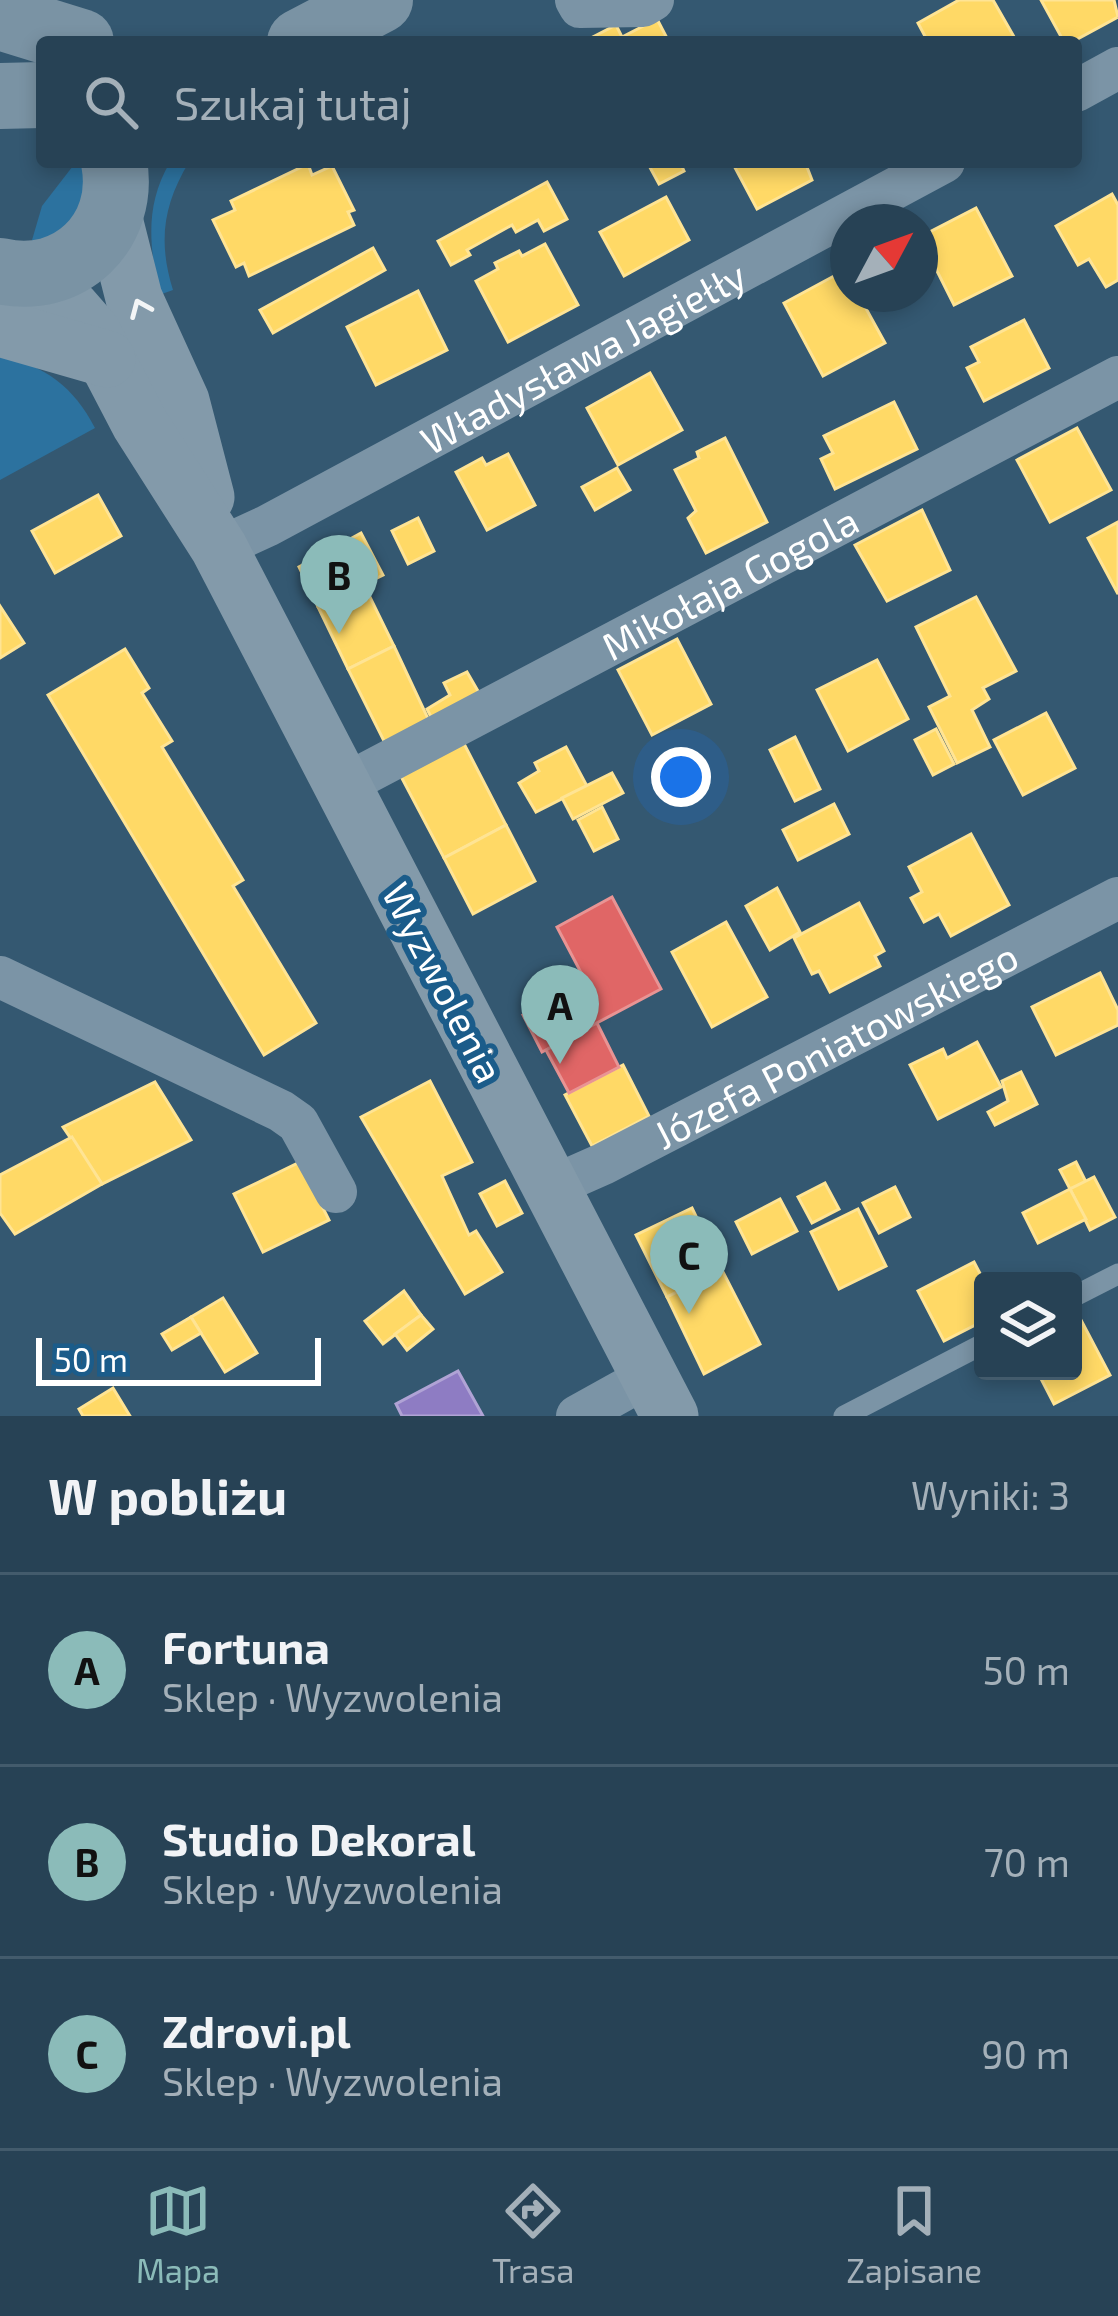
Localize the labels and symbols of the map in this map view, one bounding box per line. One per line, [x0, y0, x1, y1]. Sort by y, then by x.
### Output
north arrow [830, 204, 938, 312]
street label: Władysława Jagiełły [412, 250, 753, 463]
one-way arrow [130, 299, 154, 321]
street label: Mikołaja Gogola [593, 495, 866, 669]
pin: B [300, 535, 378, 634]
your location [651, 747, 711, 807]
street label: Wyzwolenia [374, 874, 514, 1090]
street label: Józefa Poniatowskiego [645, 931, 1025, 1158]
pin: A [521, 965, 599, 1064]
pin: C [650, 1215, 728, 1314]
scale bar [36, 1332, 321, 1385]

